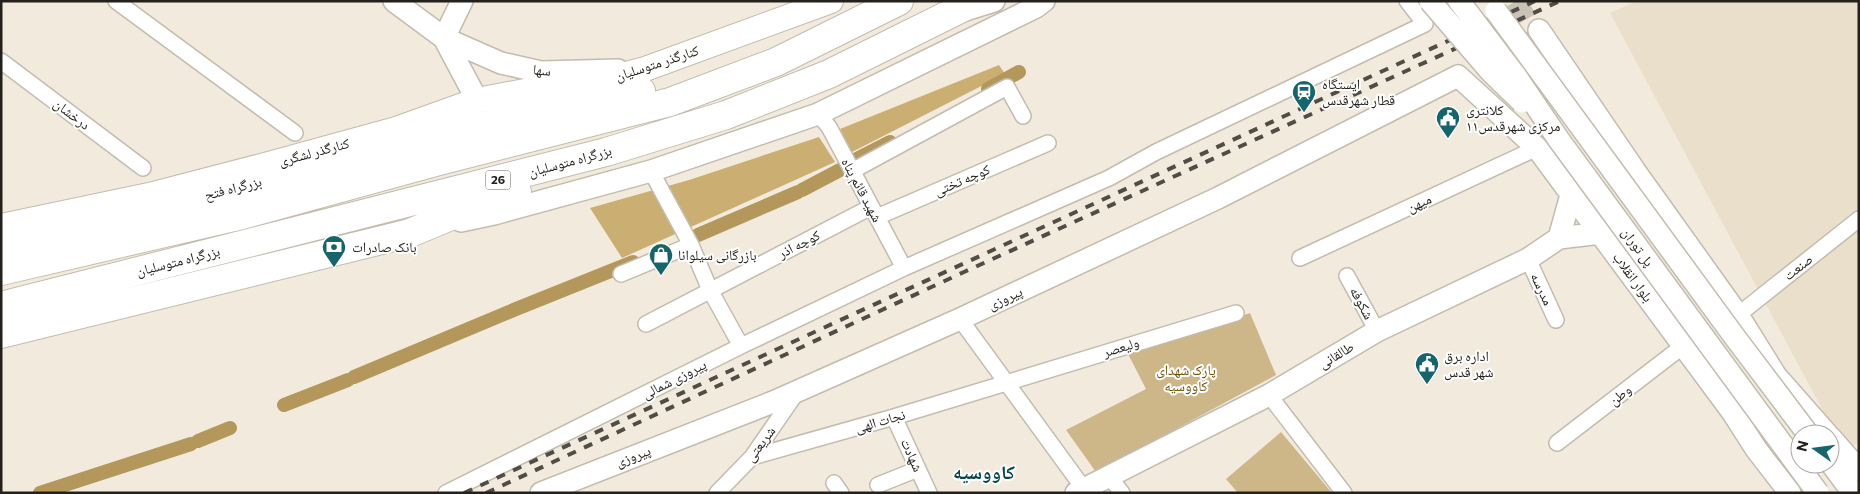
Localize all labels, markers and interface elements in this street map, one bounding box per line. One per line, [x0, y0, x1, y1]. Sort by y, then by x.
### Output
street label: کنارگذر متوسلیان [613, 41, 701, 85]
street label: سها [532, 60, 552, 79]
place label: ایستگاه قطار شهرقدس [1322, 75, 1395, 109]
station icon: ایستگاه قطار شهرقدس [1291, 79, 1317, 113]
street label: درخشان [50, 94, 94, 134]
place label: کلانتری ۱۱مرکزی شهرقدس [1466, 101, 1560, 135]
public building icon: کلانتری ۱۱مرکزی شهرقدس [1435, 105, 1461, 139]
street label: کنارگذر لشگری [277, 134, 351, 170]
street label: بزرگراه متوسلیان [526, 141, 614, 181]
street label: شهید قائم پناه [837, 155, 886, 226]
street label: کوچه تختی [931, 160, 993, 200]
road number: 26 [486, 170, 510, 190]
street label: بزرگراه فتح [203, 172, 264, 205]
street label: میهن [1404, 190, 1434, 216]
street label: پل توران [1618, 224, 1658, 270]
street label: کوچه اذر [774, 226, 823, 263]
bank icon: بانک صادرات [321, 234, 347, 268]
place label: بانک صادرات [352, 238, 417, 256]
street label: بزرگراه متوسلیان [134, 242, 222, 280]
shop icon: بازرگانی سیلوانا [648, 242, 674, 276]
place label: بازرگانی سیلوانا [678, 246, 757, 264]
street label: بلوار انقلاب [1609, 249, 1657, 306]
street label: صنعت [1780, 250, 1816, 283]
street label: مدرسه [1527, 270, 1557, 308]
street label: پیروزی [985, 282, 1025, 314]
street label: شکوفه [1346, 284, 1378, 322]
street label: ولیعصر [1100, 333, 1141, 361]
street label: طالقانی [1315, 337, 1357, 373]
place label: اداره برق شهر قدس [1444, 347, 1494, 381]
public building icon: اداره برق شهر قدس [1414, 351, 1440, 385]
street label: پیروزی شمالی [639, 355, 709, 403]
park label: پارک شهدای کاووسیه [1156, 361, 1216, 395]
street label: وطن [1605, 381, 1635, 409]
street label: نجات الهی [853, 405, 907, 437]
street label: شریعتی [741, 423, 779, 465]
north arrow [1790, 424, 1840, 474]
street label: شهادت [898, 435, 927, 474]
text: N [1792, 439, 1811, 453]
street label: پیروزی [613, 441, 653, 471]
district label: کاووسیه [953, 460, 1015, 484]

